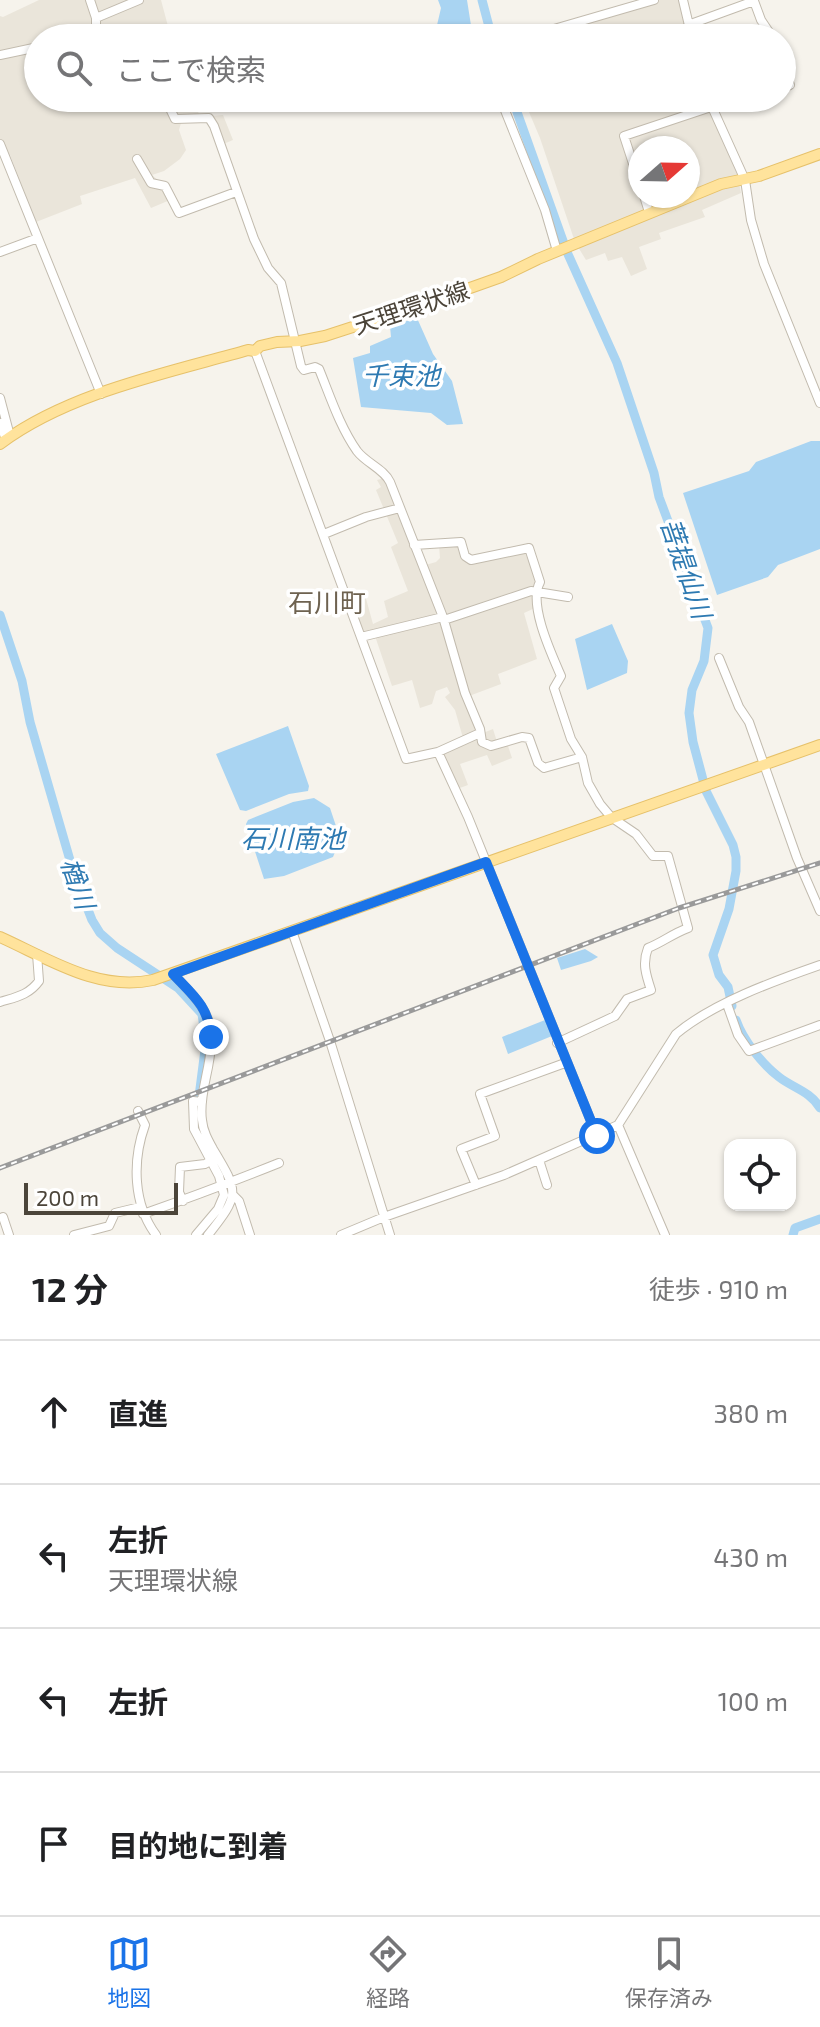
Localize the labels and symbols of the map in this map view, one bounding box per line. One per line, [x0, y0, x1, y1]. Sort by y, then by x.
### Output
north arrow [628, 136, 700, 208]
street label: 天理環状線 [349, 275, 473, 339]
water label: 千束池 [362, 359, 443, 390]
water label: 菩提仙川 [655, 514, 720, 625]
district label: 石川町 [288, 586, 366, 617]
water label: 石川南池 [241, 822, 348, 853]
water label: 楢川 [56, 853, 103, 915]
route end [193, 1019, 229, 1055]
route start [579, 1118, 615, 1154]
scale bar [24, 1179, 178, 1215]

